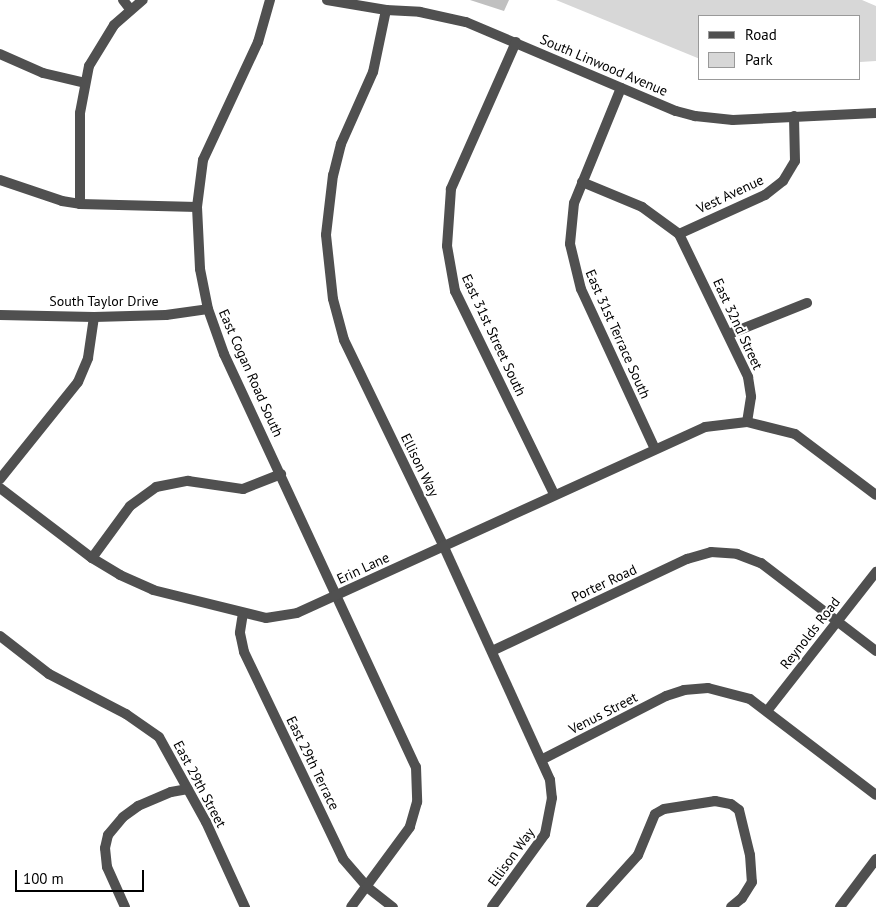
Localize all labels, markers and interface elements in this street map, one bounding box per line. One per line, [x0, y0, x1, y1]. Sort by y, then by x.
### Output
legend [698, 15, 861, 80]
text: Road [745, 25, 777, 44]
street label: South Linwood Avenue [537, 30, 671, 100]
text: Park [745, 50, 773, 69]
street label: Vest Avenue [694, 171, 766, 217]
street label: East 31st Terrace South [582, 267, 654, 401]
street label: East 31st Street South [458, 271, 530, 399]
street label: East 32nd Street [710, 276, 766, 372]
street label: South Taylor Drive [49, 293, 159, 309]
street label: East Cogan Road South [215, 307, 287, 439]
street label: Ellison Way [397, 430, 443, 500]
street label: Erin Lane [334, 549, 392, 587]
street label: Porter Road [569, 561, 639, 605]
street label: Reynolds Road [777, 594, 843, 672]
street label: Venus Street [566, 689, 640, 737]
street label: East 29th Terrace [283, 713, 343, 813]
street label: East 29th Street [170, 738, 230, 830]
street label: Ellison Way [484, 824, 538, 890]
scale bar [18, 860, 146, 892]
text: 100 m [23, 869, 64, 888]

